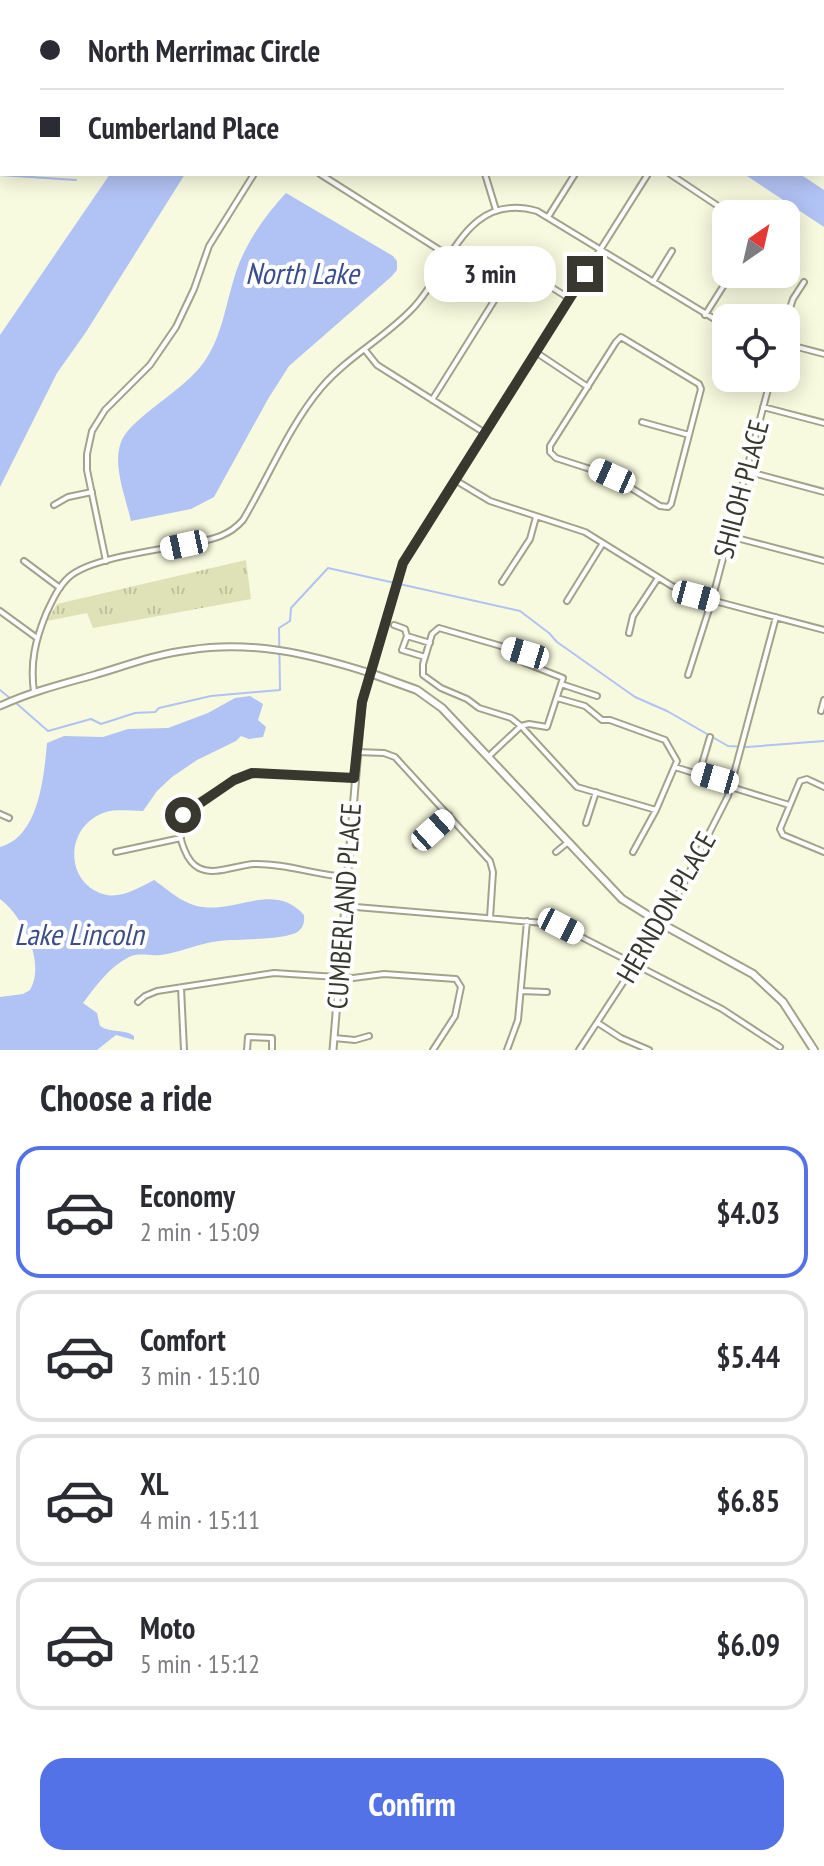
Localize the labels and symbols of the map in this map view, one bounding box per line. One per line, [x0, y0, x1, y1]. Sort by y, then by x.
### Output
north arrow [712, 200, 800, 288]
callout: 3 min [425, 246, 557, 302]
water label: North Lake [245, 253, 360, 292]
route end [567, 256, 603, 292]
street label: SHILOH PLACE [704, 416, 777, 562]
car [585, 455, 639, 497]
car [158, 528, 210, 562]
car [670, 578, 722, 614]
car [499, 635, 551, 671]
car [689, 760, 741, 796]
route start [165, 797, 201, 833]
street label: CUMBERLAND PLACE [318, 802, 369, 1010]
car [407, 805, 459, 855]
street label: HERNDON PLACE [607, 825, 724, 989]
car [534, 904, 588, 948]
water label: Lake Lincoln [14, 914, 146, 953]

